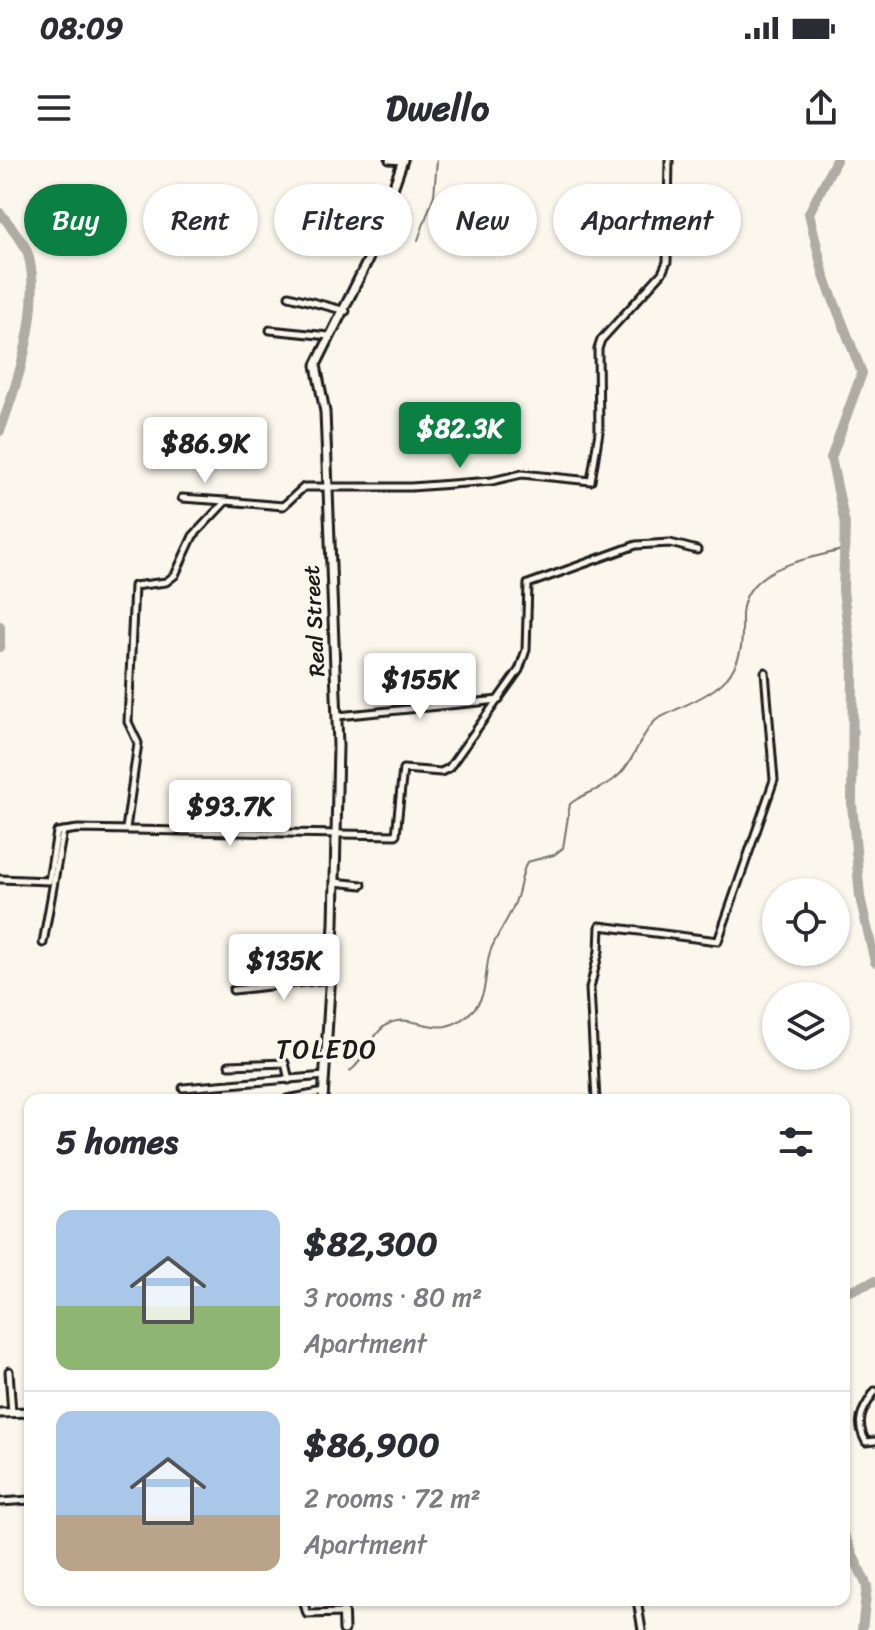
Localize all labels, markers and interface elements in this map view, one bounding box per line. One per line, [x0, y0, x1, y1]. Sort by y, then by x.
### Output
text: 08:09 [40, 1, 124, 55]
text: Dwello [386, 76, 489, 140]
icon: menu [32, 86, 76, 130]
icon: share [799, 86, 843, 130]
chip: Buy [24, 184, 127, 256]
chip: Rent [143, 184, 258, 256]
chip: Filters [274, 184, 412, 256]
chip: New [428, 184, 537, 256]
chip: Apartment [553, 184, 741, 256]
pin: $82.3K [395, 402, 525, 470]
text: $82.3K [417, 405, 503, 451]
pin: $86.9K [140, 417, 270, 485]
text: $86.9K [161, 420, 249, 466]
street label: Real Street [292, 564, 336, 678]
pin: $155K [364, 653, 476, 721]
text: $155K [382, 656, 458, 702]
pin: $93.7K [165, 780, 295, 848]
text: $93.7K [187, 783, 273, 829]
map controls [762, 878, 850, 1070]
button: locate [762, 878, 850, 966]
pin: $135K [228, 934, 340, 1002]
text: $135K [247, 937, 321, 983]
button: layers [762, 982, 850, 1070]
district label: TOLEDO [276, 1026, 378, 1072]
text: 5 homes [56, 1112, 178, 1172]
icon: filters [774, 1120, 818, 1164]
text: $82,300 [304, 1214, 438, 1274]
icon: home [120, 1242, 216, 1338]
text: 3 rooms · 80 m² [304, 1274, 482, 1320]
text: Apartment [304, 1320, 427, 1366]
text: $86,900 [304, 1415, 440, 1475]
icon: home [120, 1443, 216, 1539]
text: 2 rooms · 72 m² [304, 1475, 481, 1521]
text: Apartment [304, 1521, 427, 1567]

